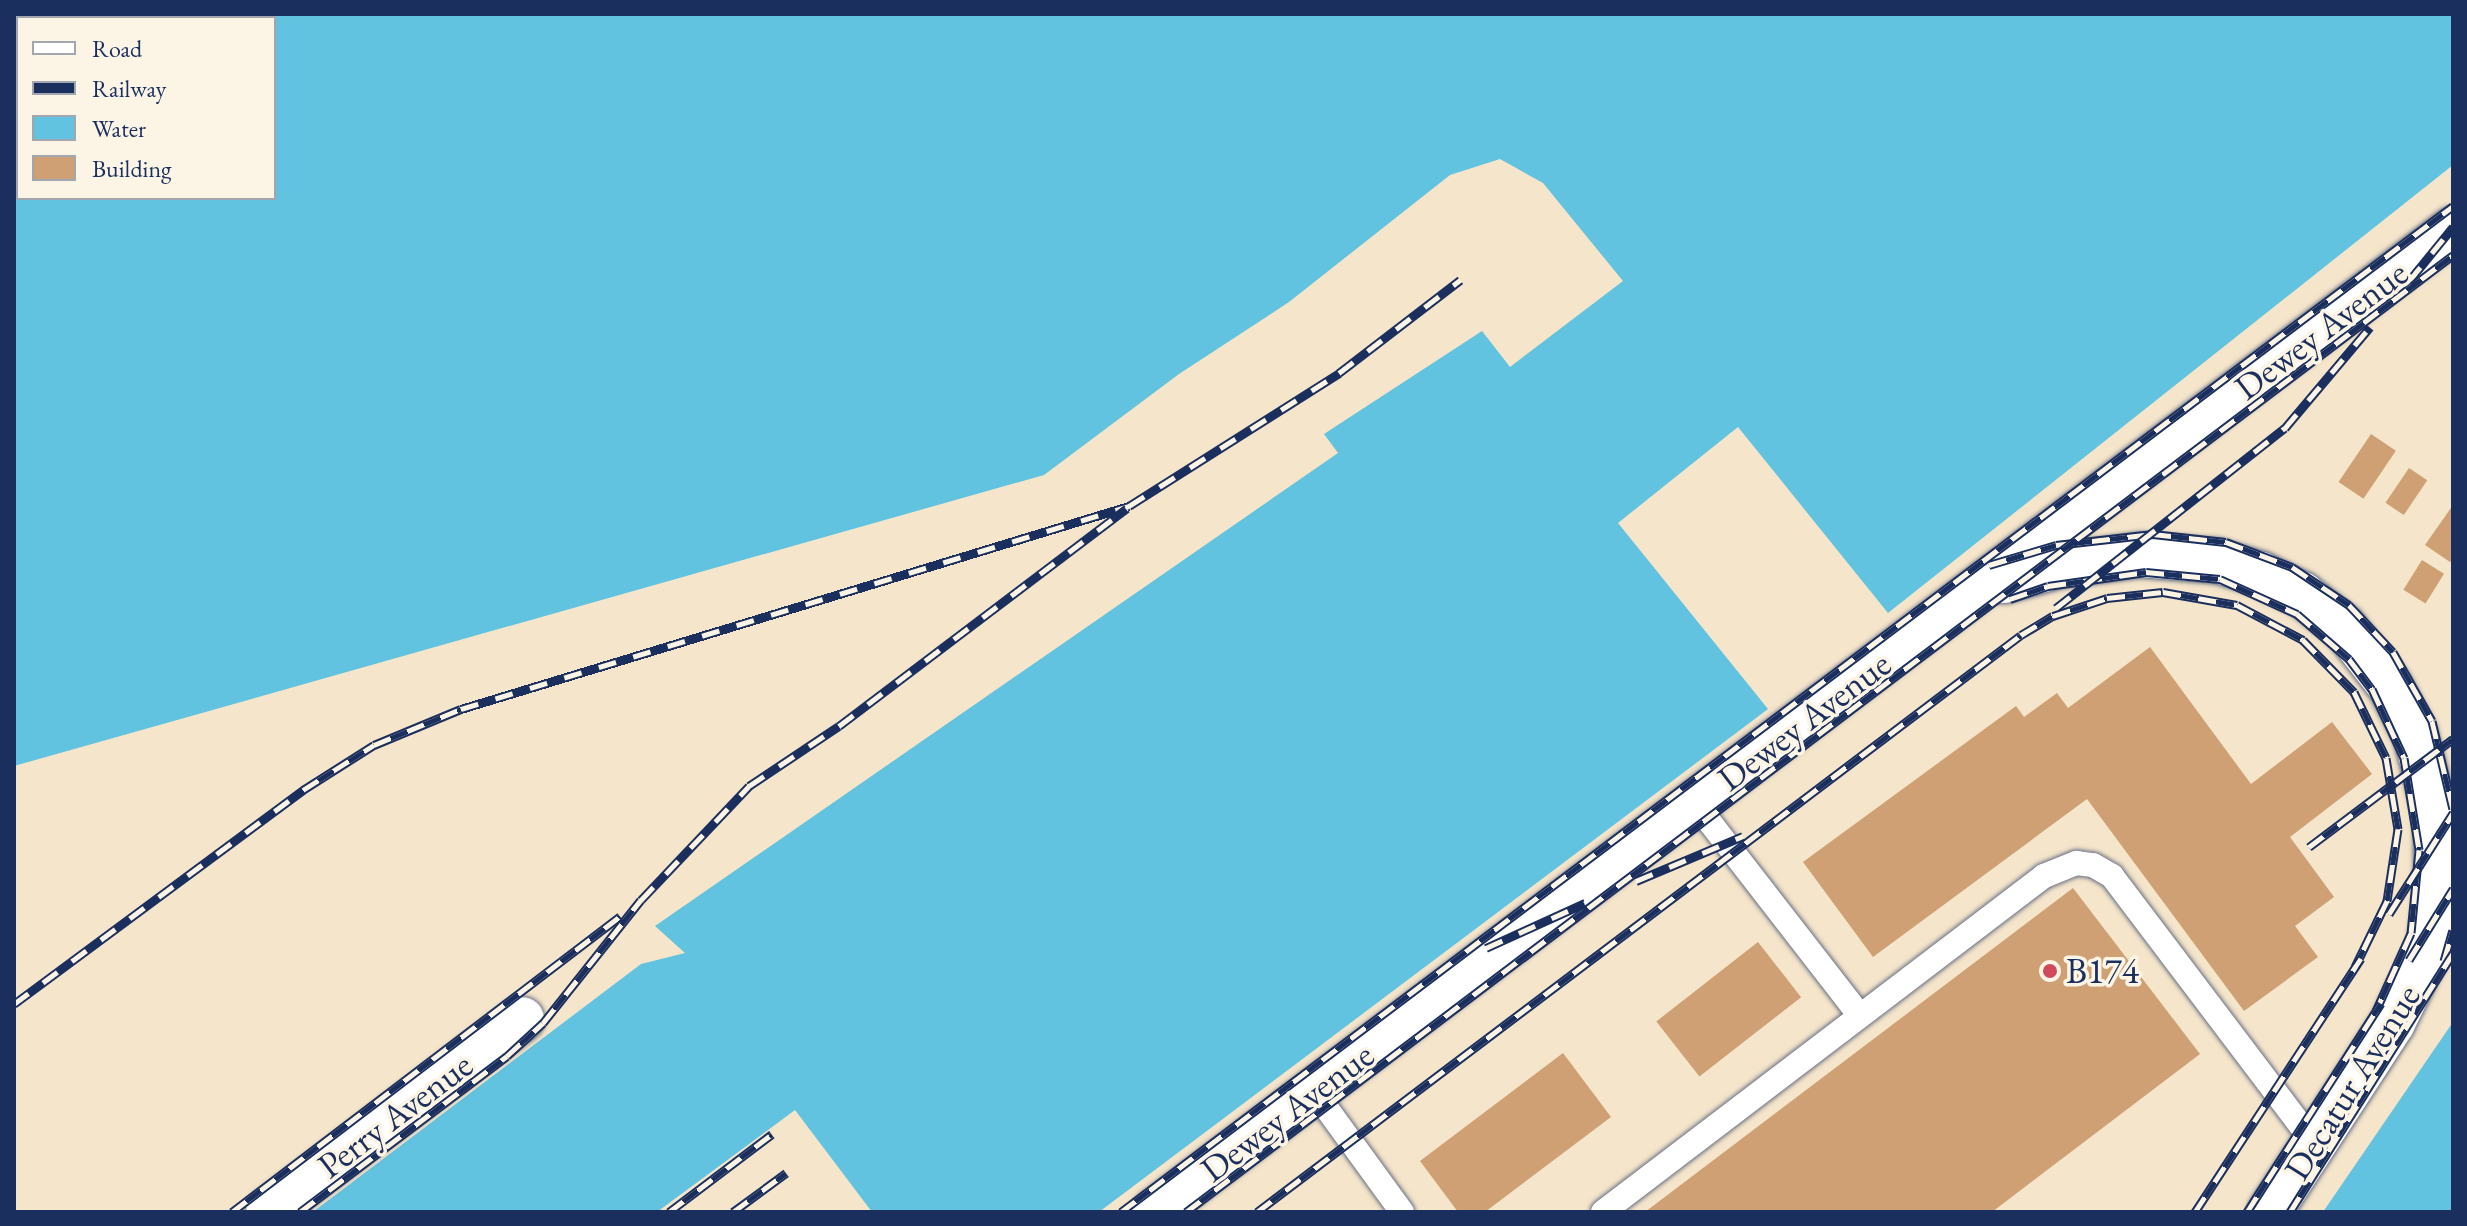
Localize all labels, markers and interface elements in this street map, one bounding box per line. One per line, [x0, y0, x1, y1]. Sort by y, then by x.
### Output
legend [16, 16, 276, 200]
text: Road [92, 33, 142, 64]
text: Railway [92, 73, 166, 104]
text: Water [92, 113, 146, 144]
text: Building [92, 153, 172, 184]
street label: Dewey Avenue [2226, 251, 2416, 409]
street label: Dewey Avenue [1709, 642, 1899, 800]
place label: B174 [2066, 949, 2139, 993]
marker: B174 [2041, 962, 2059, 980]
street label: Decatur Avenue [2275, 976, 2429, 1188]
street label: Dewey Avenue [1192, 1033, 1382, 1191]
street label: Perry Avenue [309, 1043, 481, 1187]

